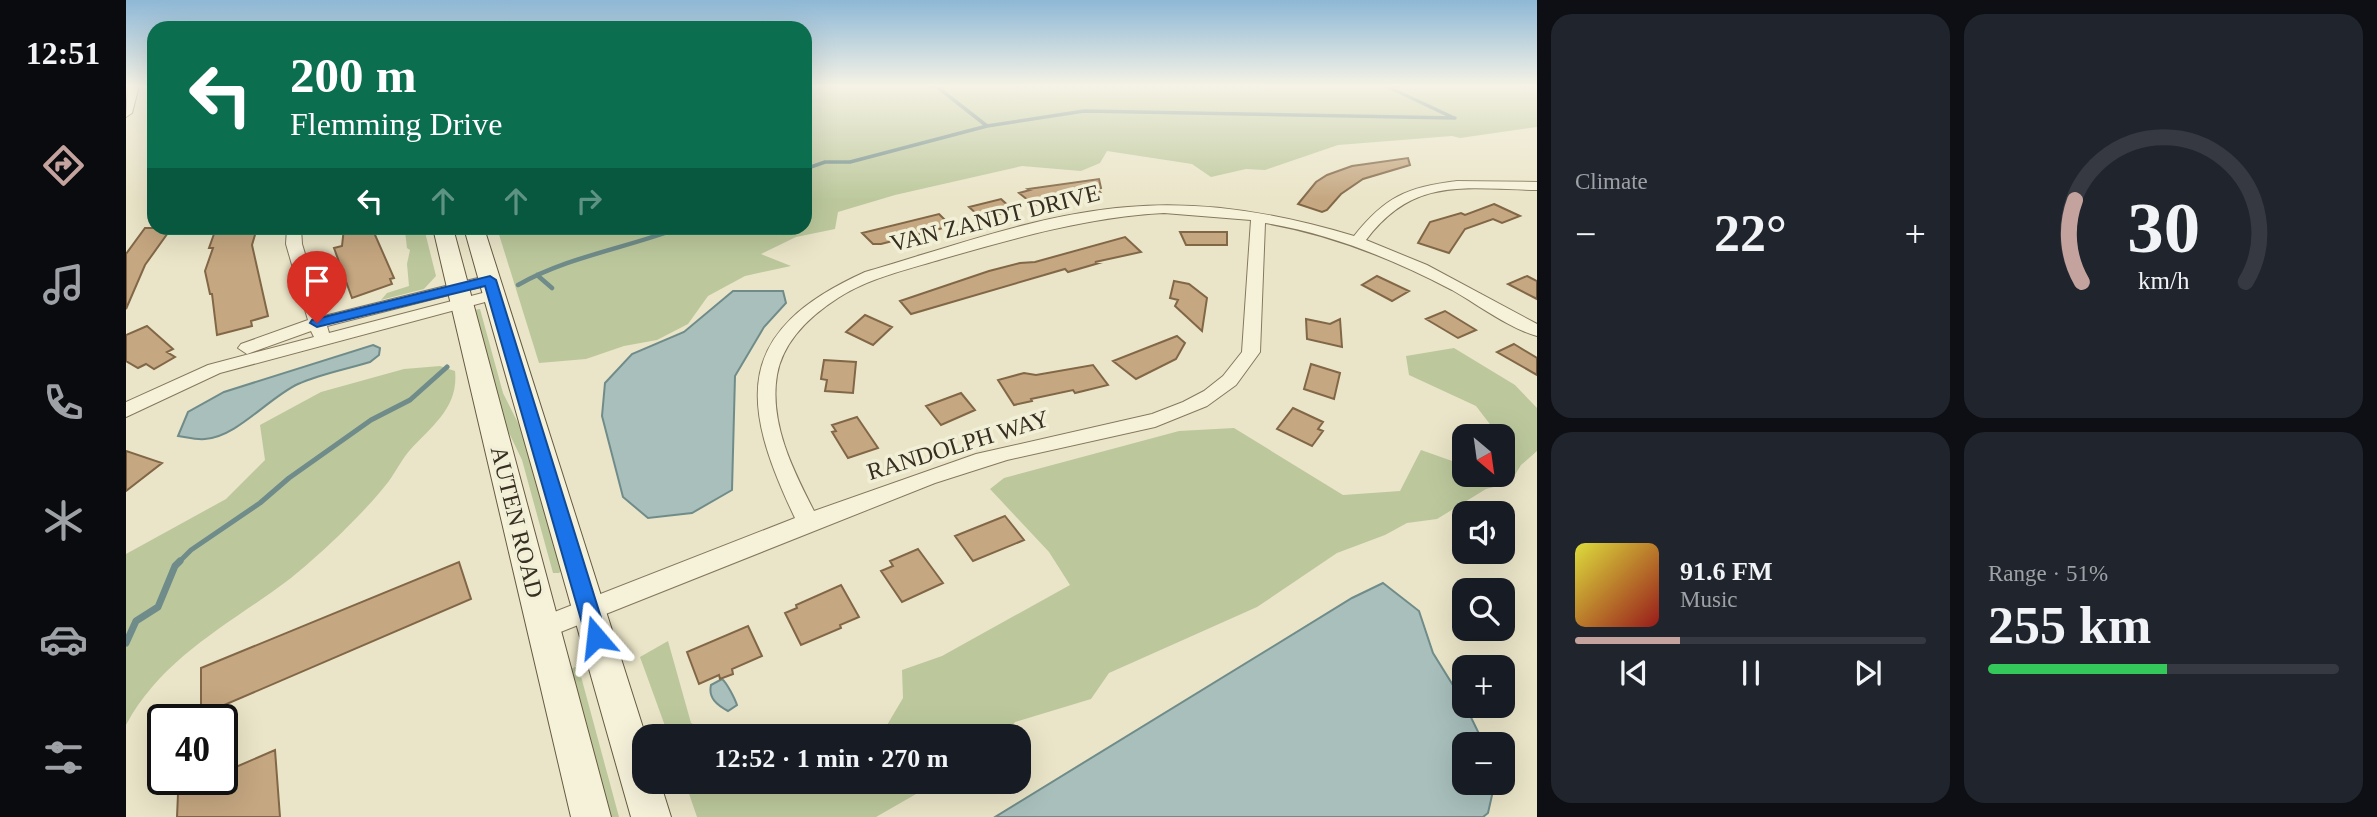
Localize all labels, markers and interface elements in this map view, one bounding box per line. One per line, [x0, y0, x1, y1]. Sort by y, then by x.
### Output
text: 12:51 [26, 35, 100, 71]
text: 200 m [290, 48, 417, 103]
icon: left [175, 49, 266, 140]
text: Flemming Drive [290, 106, 502, 142]
icon: directions [39, 141, 88, 190]
text: Climate [1575, 169, 1648, 194]
street label: VAN ZANDT DRIVE [887, 179, 1103, 257]
icon: left [351, 182, 389, 220]
icon: ahead [424, 182, 462, 220]
icon: ahead [497, 182, 535, 220]
icon: right [570, 182, 608, 220]
text: 30 [2127, 187, 2200, 268]
text: 22° [1714, 205, 1787, 262]
text: − [1575, 213, 1596, 255]
text: + [1905, 213, 1926, 255]
pin [287, 251, 347, 323]
icon: music [39, 260, 88, 309]
icon: arrive [298, 262, 336, 300]
text: km/h [2138, 267, 2190, 294]
icon: phone [39, 378, 88, 427]
street label: RANDOLPH WAY [864, 405, 1052, 485]
north arrow [1452, 424, 1516, 486]
map controls [1452, 424, 1515, 795]
street label: AUTEN ROAD [486, 443, 548, 601]
icon: climate [39, 496, 88, 545]
button: sound [1452, 501, 1515, 564]
text: 91.6 FM [1680, 557, 1772, 586]
text: Range · 51% [1988, 561, 2108, 586]
button: search [1452, 578, 1515, 641]
text: Music [1680, 587, 1738, 612]
text: 255 km [1988, 597, 2151, 654]
position arrow [559, 600, 633, 674]
icon: car [39, 615, 88, 664]
icon: previous [1615, 654, 1653, 692]
icon: pause [1732, 654, 1770, 692]
icon: next [1849, 654, 1887, 692]
button: + [1452, 655, 1515, 718]
speed limit sign: 40 [147, 704, 238, 795]
button: − [1452, 732, 1515, 795]
icon: filters [39, 733, 88, 782]
text: 12:52 · 1 min · 270 m [715, 744, 949, 773]

